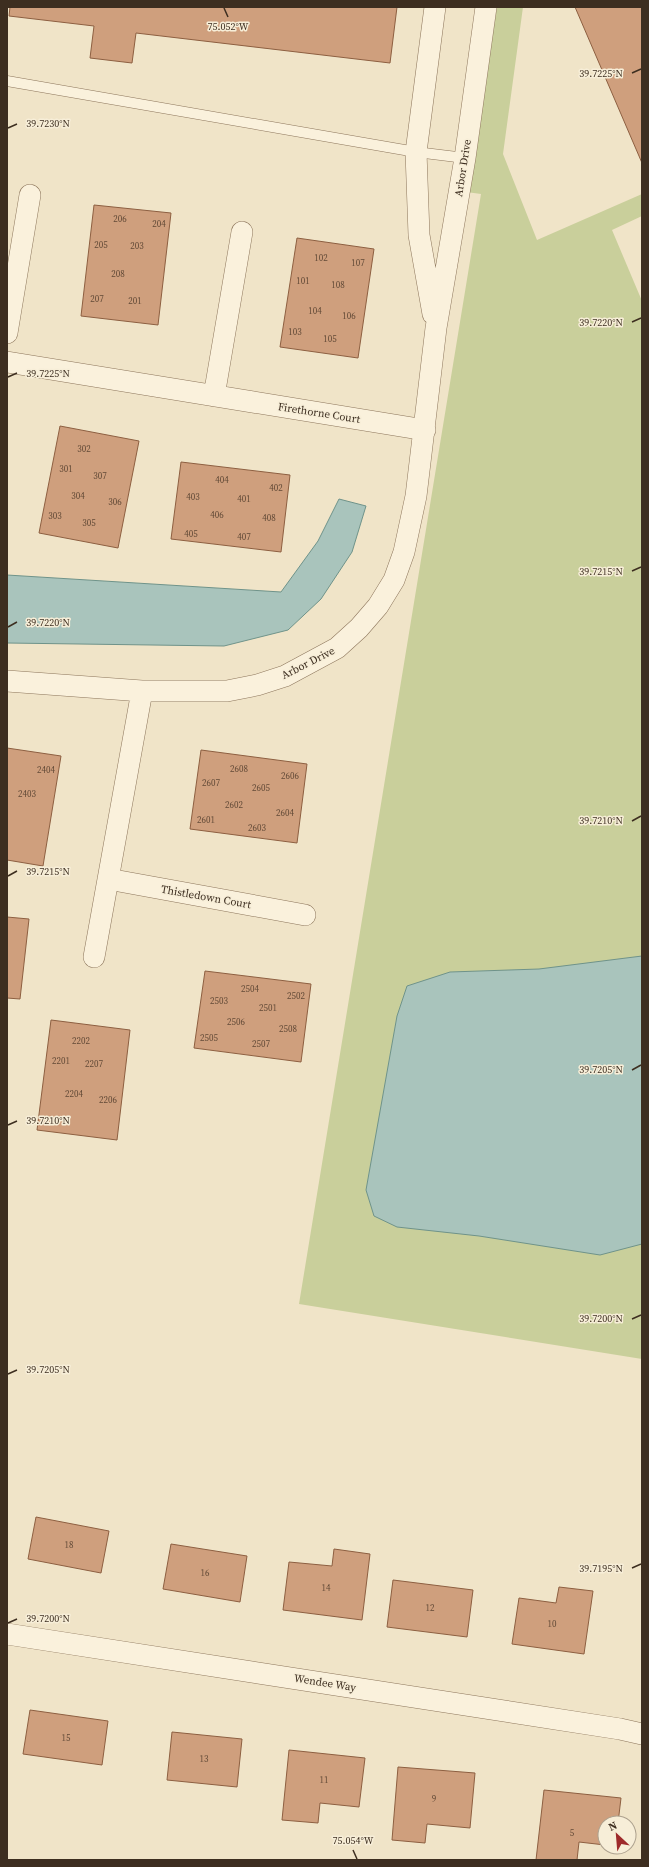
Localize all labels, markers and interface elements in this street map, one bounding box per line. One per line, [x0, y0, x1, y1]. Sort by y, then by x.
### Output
text: 75.052°W [208, 20, 249, 33]
text: 39.7225°N [579, 67, 623, 80]
text: 39.7230°N [26, 117, 70, 130]
street label: Arbor Drive [451, 138, 475, 198]
house number: 206 [113, 213, 127, 225]
house number: 204 [152, 218, 166, 230]
house number: 205 [94, 239, 108, 251]
house number: 203 [130, 240, 144, 252]
house number: 102 [314, 252, 328, 264]
house number: 107 [351, 257, 365, 269]
house number: 208 [111, 268, 125, 280]
house number: 101 [296, 275, 310, 287]
house number: 108 [331, 279, 345, 291]
house number: 207 [90, 293, 104, 305]
house number: 201 [128, 295, 142, 307]
house number: 104 [308, 305, 322, 317]
house number: 106 [342, 310, 356, 322]
text: 39.7220°N [579, 316, 623, 329]
house number: 103 [288, 326, 302, 338]
house number: 105 [323, 333, 337, 345]
text: 39.7225°N [26, 367, 70, 380]
street label: Firethorne Court [277, 399, 362, 427]
house number: 302 [77, 443, 91, 455]
house number: 301 [59, 463, 73, 475]
house number: 307 [93, 470, 107, 482]
house number: 404 [215, 474, 229, 486]
house number: 402 [269, 482, 283, 494]
house number: 304 [71, 490, 85, 502]
house number: 403 [186, 491, 200, 503]
house number: 401 [237, 493, 251, 505]
house number: 306 [108, 496, 122, 508]
house number: 406 [210, 509, 224, 521]
house number: 303 [48, 510, 62, 522]
house number: 408 [262, 512, 276, 524]
house number: 305 [82, 517, 96, 529]
house number: 405 [184, 528, 198, 540]
house number: 407 [237, 531, 251, 543]
text: 39.7215°N [579, 565, 623, 578]
text: 39.7220°N [26, 616, 70, 629]
street label: Arbor Drive [279, 643, 338, 683]
house number: 2608 [230, 763, 248, 775]
house number: 2404 [37, 764, 55, 776]
house number: 2606 [281, 770, 299, 782]
house number: 2607 [202, 777, 220, 789]
house number: 2605 [252, 782, 270, 794]
house number: 2403 [18, 788, 36, 800]
house number: 2602 [225, 799, 243, 811]
house number: 2604 [276, 807, 294, 819]
house number: 2601 [197, 814, 215, 826]
text: 39.7210°N [579, 814, 623, 827]
house number: 2603 [248, 822, 266, 834]
text: 39.7215°N [26, 865, 70, 878]
street label: Thistledown Court [160, 882, 253, 912]
house number: 2504 [241, 983, 259, 995]
house number: 2502 [287, 990, 305, 1002]
house number: 2503 [210, 995, 228, 1007]
house number: 2501 [259, 1002, 277, 1014]
house number: 2506 [227, 1016, 245, 1028]
house number: 2508 [279, 1023, 297, 1035]
house number: 2505 [200, 1032, 218, 1044]
house number: 2202 [72, 1035, 90, 1047]
house number: 2507 [252, 1038, 270, 1050]
house number: 2201 [52, 1055, 70, 1067]
house number: 2207 [85, 1058, 103, 1070]
text: 39.7205°N [579, 1063, 623, 1076]
house number: 2204 [65, 1088, 83, 1100]
house number: 2206 [99, 1094, 117, 1106]
text: 39.7210°N [26, 1114, 70, 1127]
text: 39.7200°N [579, 1312, 623, 1325]
text: 39.7205°N [26, 1363, 70, 1376]
house number: 18 [64, 1539, 74, 1551]
text: 39.7195°N [579, 1562, 623, 1575]
house number: 16 [200, 1567, 210, 1579]
house number: 14 [321, 1582, 331, 1594]
house number: 12 [425, 1602, 435, 1614]
text: 39.7200°N [26, 1612, 70, 1625]
house number: 10 [547, 1618, 557, 1630]
street label: Wendee Way [293, 1671, 357, 1695]
house number: 15 [61, 1732, 71, 1744]
house number: 13 [199, 1753, 209, 1765]
house number: 11 [319, 1774, 329, 1786]
house number: 9 [432, 1793, 437, 1805]
north arrow [597, 1815, 637, 1855]
text: N [606, 1818, 620, 1835]
house number: 5 [570, 1827, 575, 1839]
text: 75.054°W [333, 1834, 374, 1847]

